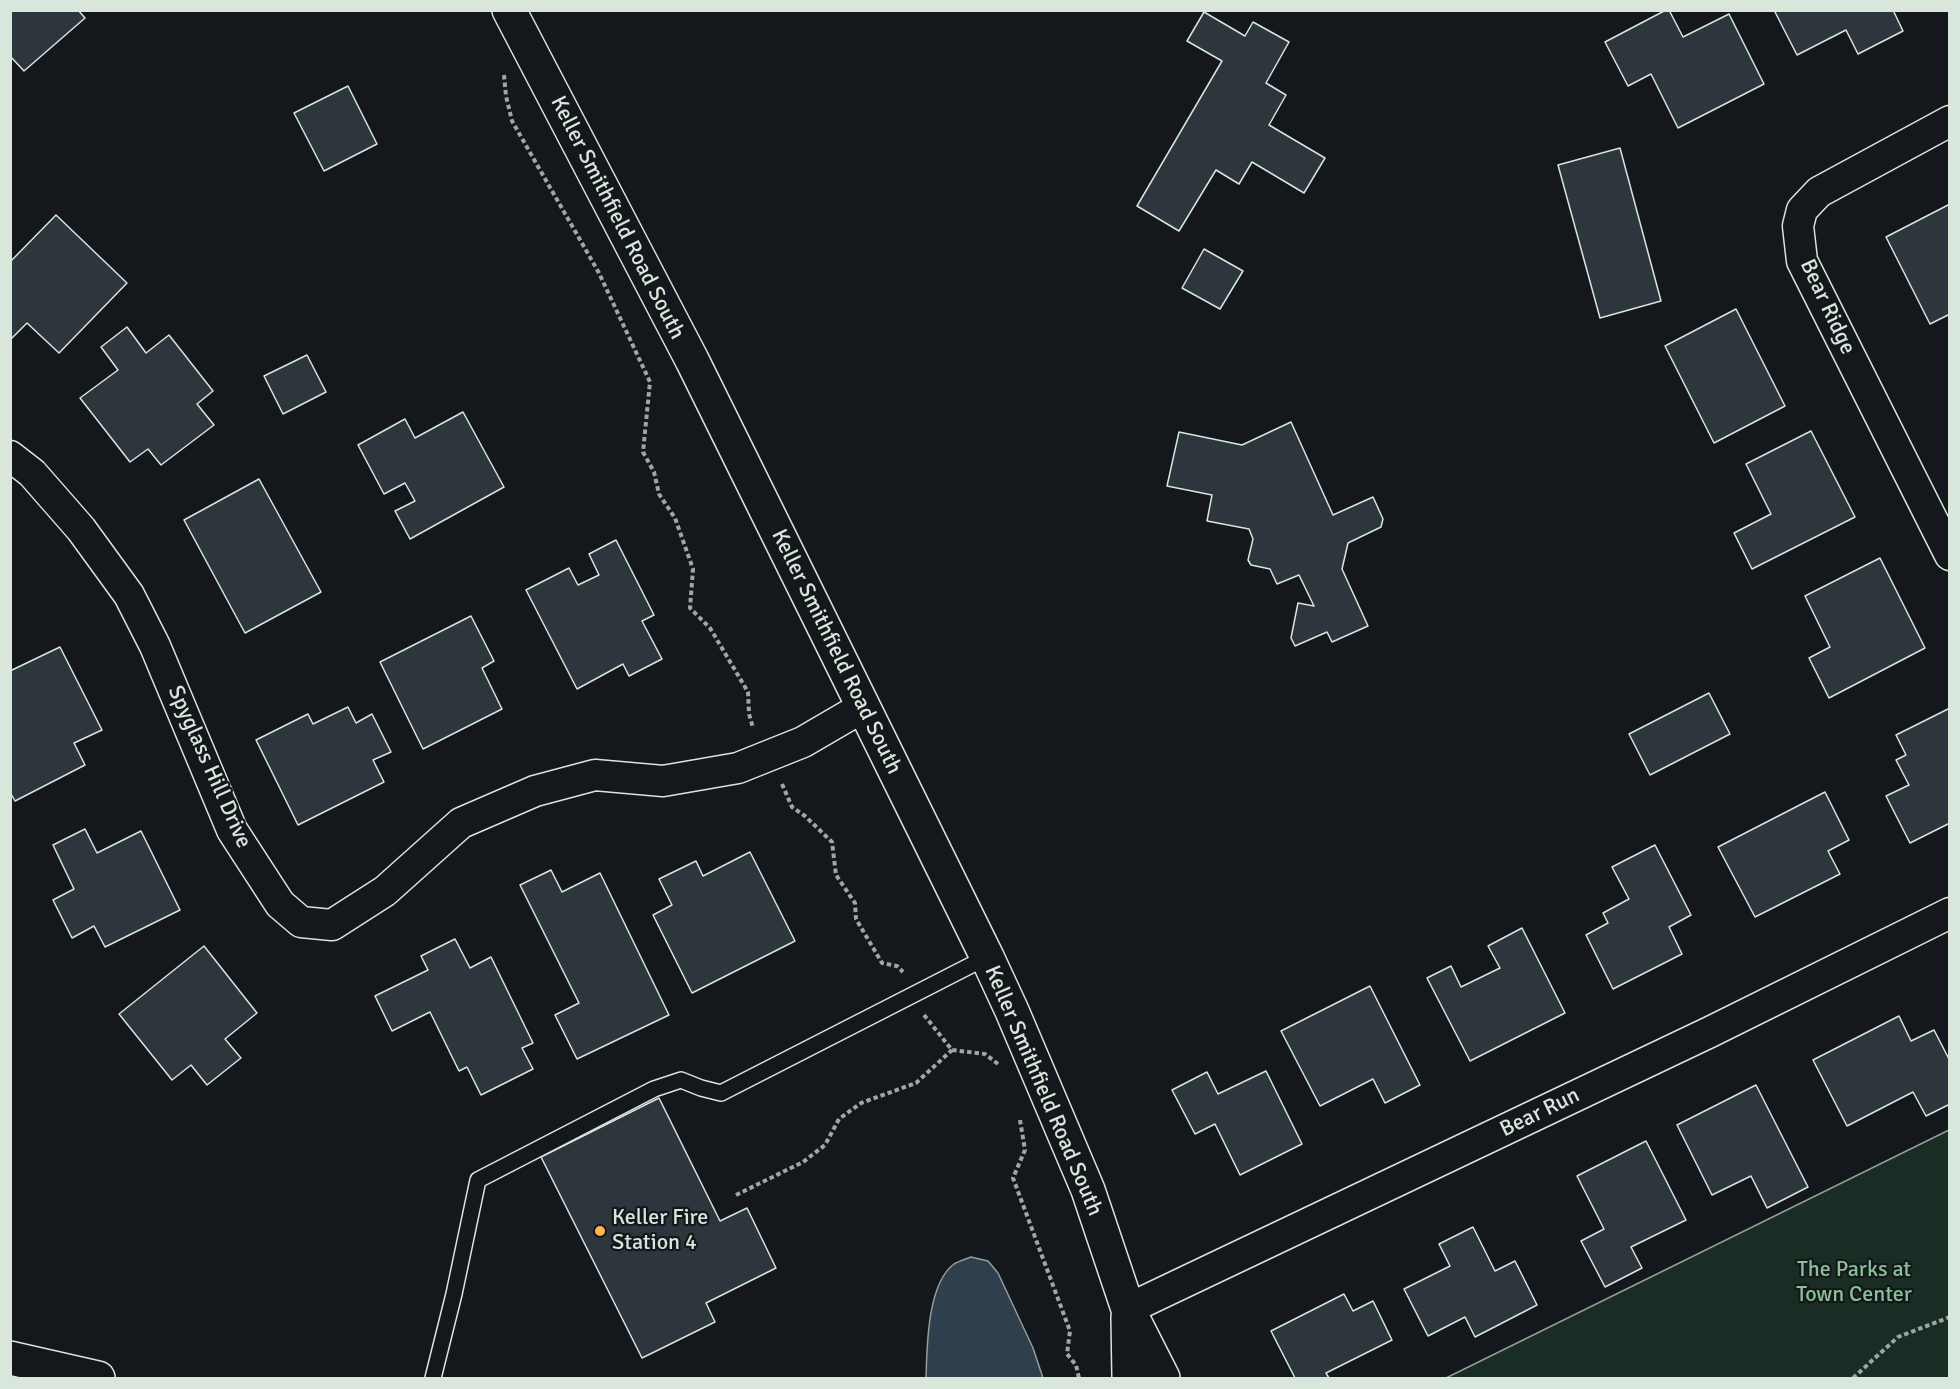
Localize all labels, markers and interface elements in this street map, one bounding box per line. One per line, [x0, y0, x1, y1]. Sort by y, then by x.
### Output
street label: Keller Smithfield Road South [544, 92, 690, 344]
street label: Bear Ridge [1794, 255, 1860, 359]
street label: Keller Smithfield Road South [765, 525, 907, 779]
street label: Spyglass Hill Drive [161, 682, 257, 852]
street label: Keller Smithfield Road South [978, 962, 1108, 1220]
street label: Bear Run [1496, 1082, 1584, 1144]
place label: Keller Fire Station 4 [612, 1205, 708, 1256]
marker: Keller Fire Station 4 [593, 1224, 607, 1238]
park label: The Parks at Town Center [1796, 1257, 1912, 1308]

